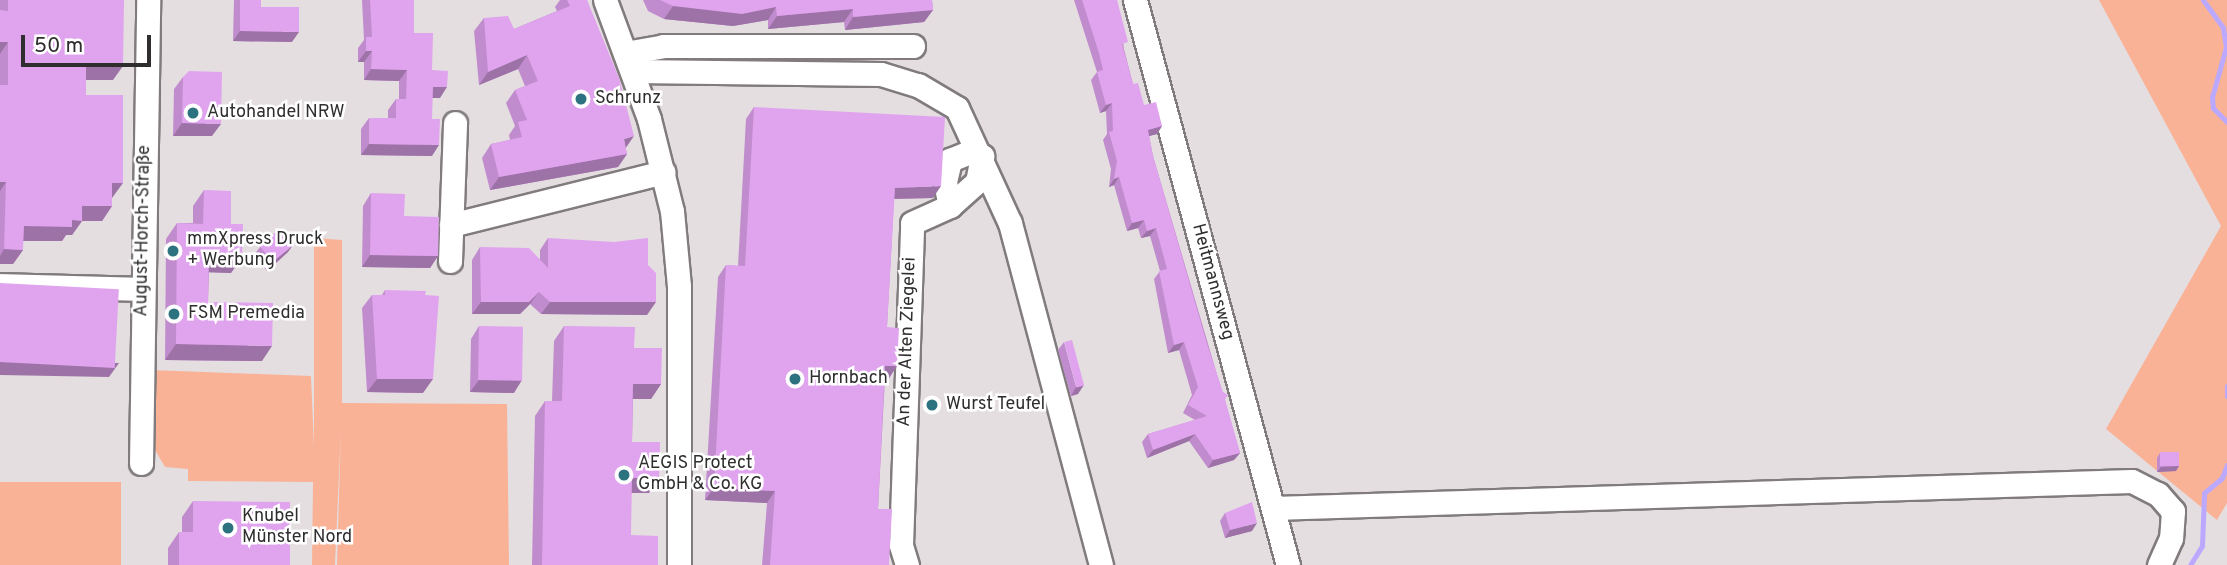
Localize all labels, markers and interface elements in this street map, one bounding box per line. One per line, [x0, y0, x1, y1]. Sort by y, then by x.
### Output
scale bar [24, 21, 154, 65]
text: 50 m [34, 33, 83, 60]
place label: Schrunz [595, 88, 661, 110]
marker: Schrunz [573, 91, 589, 107]
place label: Autohandel NRW [207, 102, 345, 124]
marker: Autohandel NRW [185, 105, 201, 121]
street label: August-Horch-Straße [132, 145, 156, 317]
street label: Heitmannsweg [1186, 221, 1238, 343]
place label: mmXpress Druck + Werbung [187, 230, 324, 272]
marker: mmXpress Druck + Werbung [165, 243, 181, 259]
street label: An der Alten Ziegelei [894, 256, 922, 428]
place label: FSM Premedia [188, 303, 305, 325]
marker: FSM Premedia [166, 306, 182, 322]
place label: Hornbach [809, 368, 888, 390]
marker: Hornbach [787, 371, 803, 387]
place label: Wurst Teufel [946, 394, 1046, 416]
marker: Wurst Teufel [924, 397, 940, 413]
place label: AEGIS Protect GmbH & Co. KG [638, 454, 762, 496]
marker: AEGIS Protect GmbH & Co. KG [616, 467, 632, 483]
place label: Knubel Münster Nord [242, 507, 352, 550]
marker: Knubel Münster Nord [220, 520, 236, 536]

